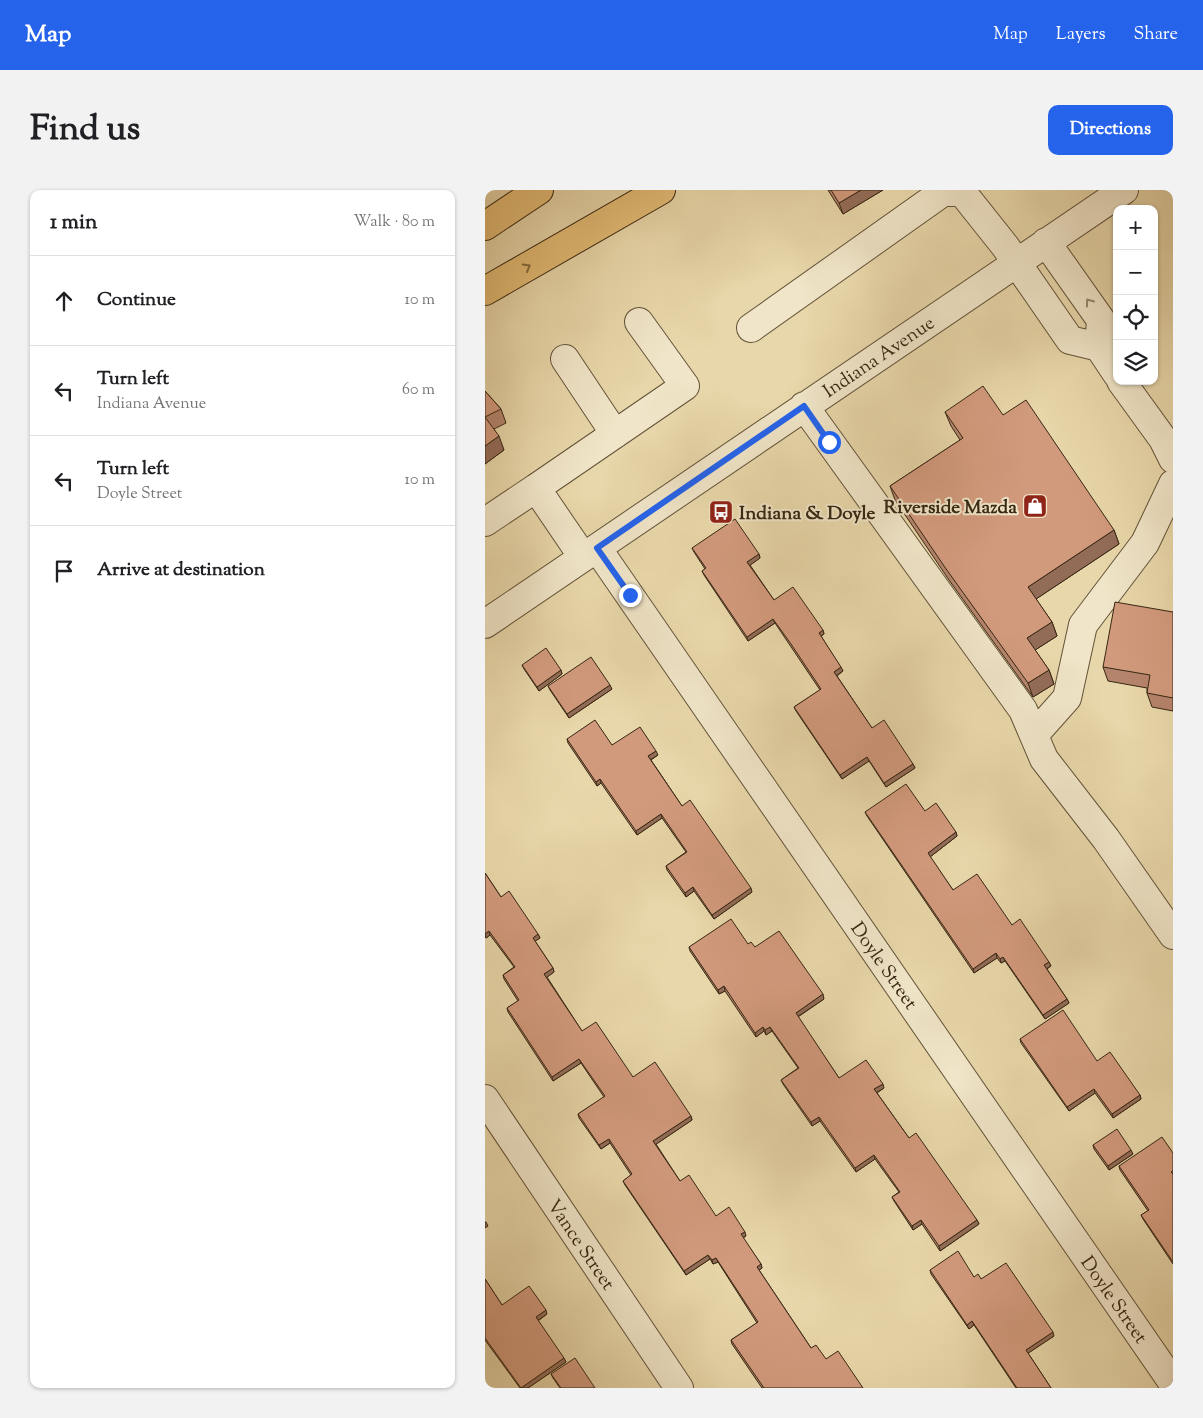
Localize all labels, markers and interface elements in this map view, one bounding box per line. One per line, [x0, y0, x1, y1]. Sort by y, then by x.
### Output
text: Map [25, 18, 71, 52]
text: Map [993, 22, 1028, 48]
text: Layers [1056, 22, 1106, 48]
text: Share [1134, 22, 1178, 48]
text: Find us [30, 105, 140, 156]
button: Directions [1048, 105, 1173, 155]
map controls [1113, 205, 1158, 385]
button: + [1113, 205, 1158, 250]
text: 1 min [50, 208, 97, 238]
text: Walk · 80 m [353, 211, 435, 234]
button: − [1113, 250, 1158, 295]
one-way arrow [522, 263, 531, 273]
icon: ahead [50, 287, 78, 315]
text: Continue [97, 287, 176, 314]
text: 10 m [405, 289, 435, 312]
button: locate [1113, 295, 1158, 340]
one-way arrow [1086, 298, 1095, 308]
street label: Indiana Avenue [818, 311, 941, 406]
button: layers [1113, 340, 1158, 385]
text: Turn left [97, 366, 169, 393]
icon: left [50, 377, 78, 405]
text: 60 m [402, 379, 435, 402]
text: Indiana Avenue [97, 393, 206, 416]
route start [818, 431, 841, 454]
text: Turn left [97, 456, 169, 483]
icon: left [50, 467, 78, 495]
text: 10 m [405, 469, 435, 492]
text: Doyle Street [97, 483, 182, 506]
shop icon: Riverside Mazda [1022, 493, 1048, 519]
place label: Riverside Mazda [884, 495, 1017, 522]
bus stop icon: Indiana & Doyle [708, 499, 734, 525]
place label: Indiana & Doyle [739, 501, 876, 528]
icon: arrive [50, 557, 78, 585]
text: Arrive at destination [97, 557, 265, 584]
route end [619, 584, 642, 607]
street label: Doyle Street [843, 917, 923, 1016]
street label: Vance Street [540, 1195, 621, 1297]
street label: Doyle Street [1073, 1251, 1153, 1350]

